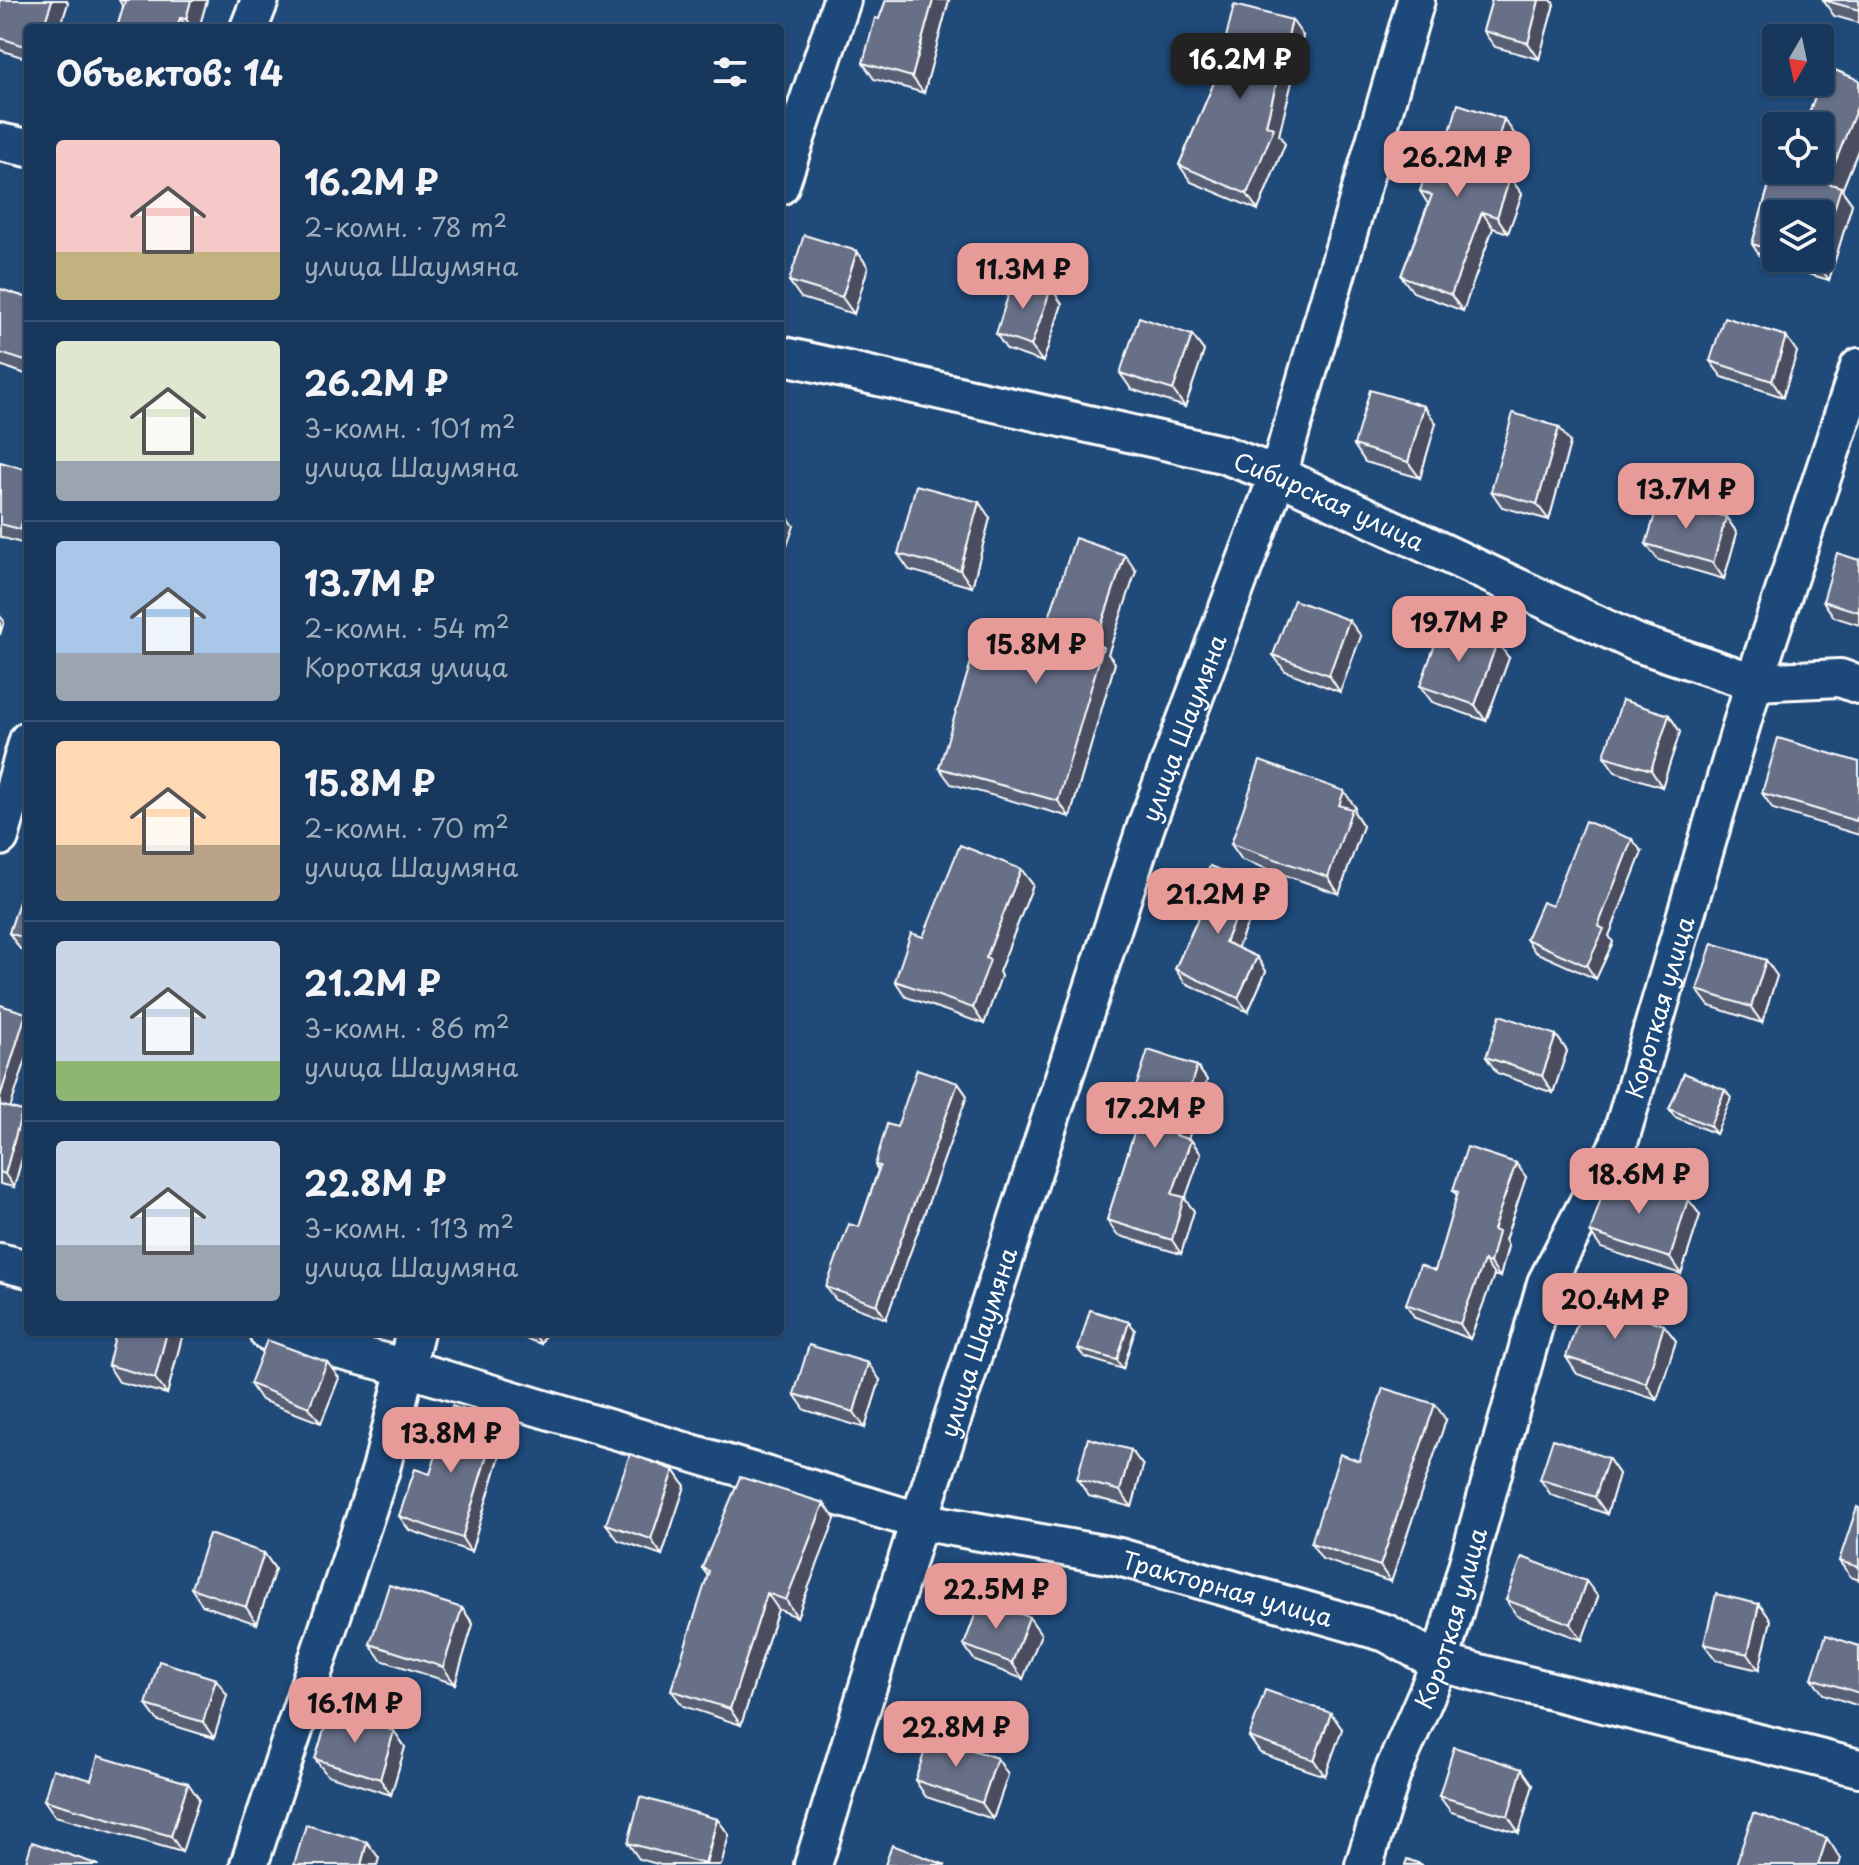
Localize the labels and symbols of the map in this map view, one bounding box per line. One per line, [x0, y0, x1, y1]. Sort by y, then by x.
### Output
north arrow [1762, 24, 1834, 96]
pin: 16.2M ₽ [1166, 33, 1314, 101]
pin: 26.2M ₽ [1383, 131, 1531, 199]
pin: 11.3M ₽ [949, 243, 1097, 311]
street label: Сибирская улица [1229, 442, 1431, 559]
pin: 13.7M ₽ [1612, 463, 1760, 531]
pin: 19.7M ₽ [1385, 596, 1533, 664]
pin: 15.8M ₽ [962, 618, 1110, 686]
street label: улица Шаумяна [1131, 629, 1235, 827]
pin: 21.2M ₽ [1144, 868, 1292, 936]
street label: Короткая улица [1615, 912, 1702, 1103]
pin: 17.2M ₽ [1081, 1082, 1229, 1150]
pin: 18.6M ₽ [1565, 1148, 1713, 1216]
street label: улица Шаумяна [930, 1243, 1025, 1442]
pin: 20.4M ₽ [1541, 1273, 1689, 1341]
pin: 13.8M ₽ [377, 1407, 525, 1475]
street label: Короткая улица [1404, 1523, 1495, 1714]
street label: Тракторная улица [1118, 1541, 1337, 1635]
pin: 22.5M ₽ [922, 1563, 1070, 1631]
pin: 16.1M ₽ [281, 1677, 429, 1745]
pin: 22.8M ₽ [882, 1701, 1030, 1769]

